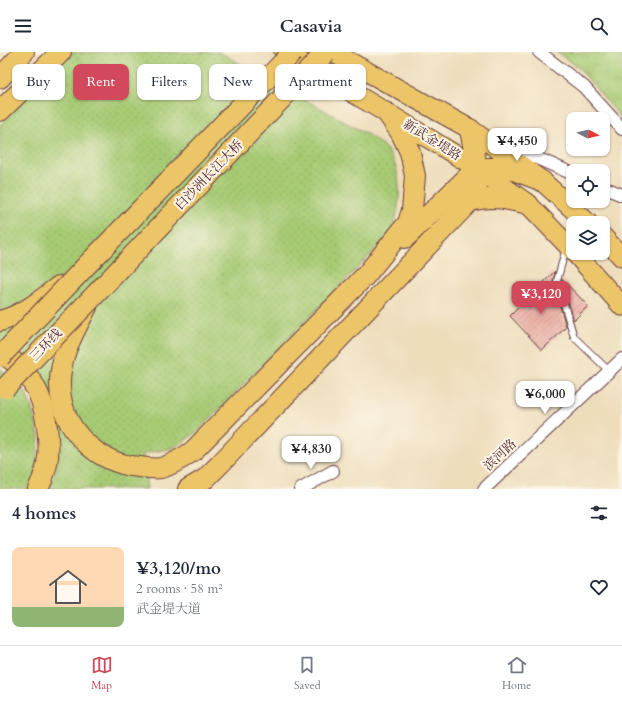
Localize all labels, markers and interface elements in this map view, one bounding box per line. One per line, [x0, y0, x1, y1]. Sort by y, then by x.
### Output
text: Casavia [280, 14, 342, 39]
icon: menu [12, 15, 34, 37]
icon: search [588, 15, 610, 37]
chip: Buy [12, 64, 65, 100]
chip: Rent [73, 64, 129, 100]
chip: Filters [137, 64, 201, 100]
chip: New [209, 64, 267, 100]
chip: Apartment [275, 64, 366, 100]
north arrow [566, 112, 610, 156]
map controls [566, 112, 610, 260]
street label: 新武金堤路 [400, 115, 464, 165]
pin: ¥4,450 [484, 128, 550, 162]
text: ¥4,450 [497, 132, 537, 150]
street label: 白沙洲长江大桥 [171, 136, 247, 214]
button: locate [566, 164, 610, 208]
button: layers [566, 216, 610, 260]
pin: ¥3,120 [508, 281, 574, 315]
text: ¥3,120 [521, 285, 561, 303]
street label: 三环线 [26, 325, 66, 365]
pin: ¥6,000 [512, 381, 578, 415]
text: ¥6,000 [525, 385, 565, 403]
street label: 滨河路 [480, 435, 520, 475]
pin: ¥4,830 [278, 436, 344, 470]
text: ¥4,830 [291, 440, 331, 458]
text: 4 homes [12, 502, 76, 525]
icon: filters [588, 502, 610, 524]
text: ¥3,120/mo [136, 557, 221, 580]
icon: home [44, 563, 92, 611]
icon: heart [588, 576, 610, 598]
text: 2 rooms · 58 m² [136, 580, 223, 598]
text: 武金堤大道 [136, 600, 201, 618]
tab: Map [91, 654, 113, 693]
tab: Saved [294, 654, 321, 693]
tab: Home [502, 654, 531, 693]

